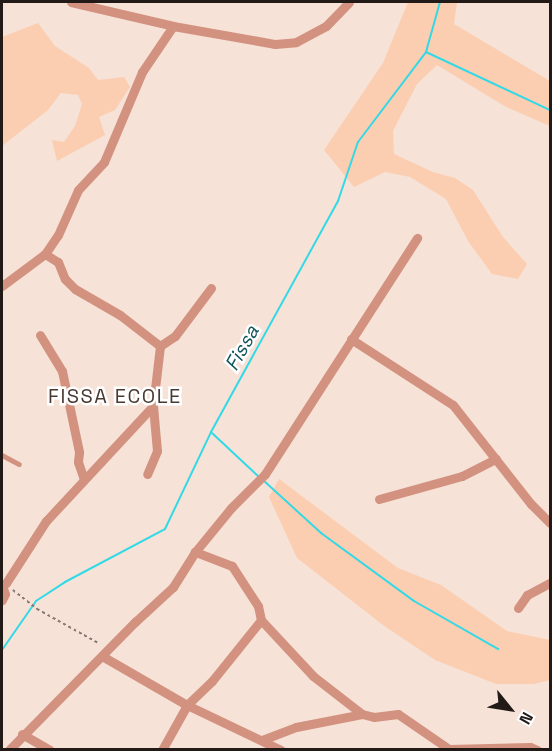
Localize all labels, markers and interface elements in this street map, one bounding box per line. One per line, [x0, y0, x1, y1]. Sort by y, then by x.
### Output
water label: Fissa [220, 321, 264, 375]
district label: FISSA ECOLE [48, 384, 182, 408]
north arrow [480, 679, 540, 739]
text: N [514, 708, 538, 728]

